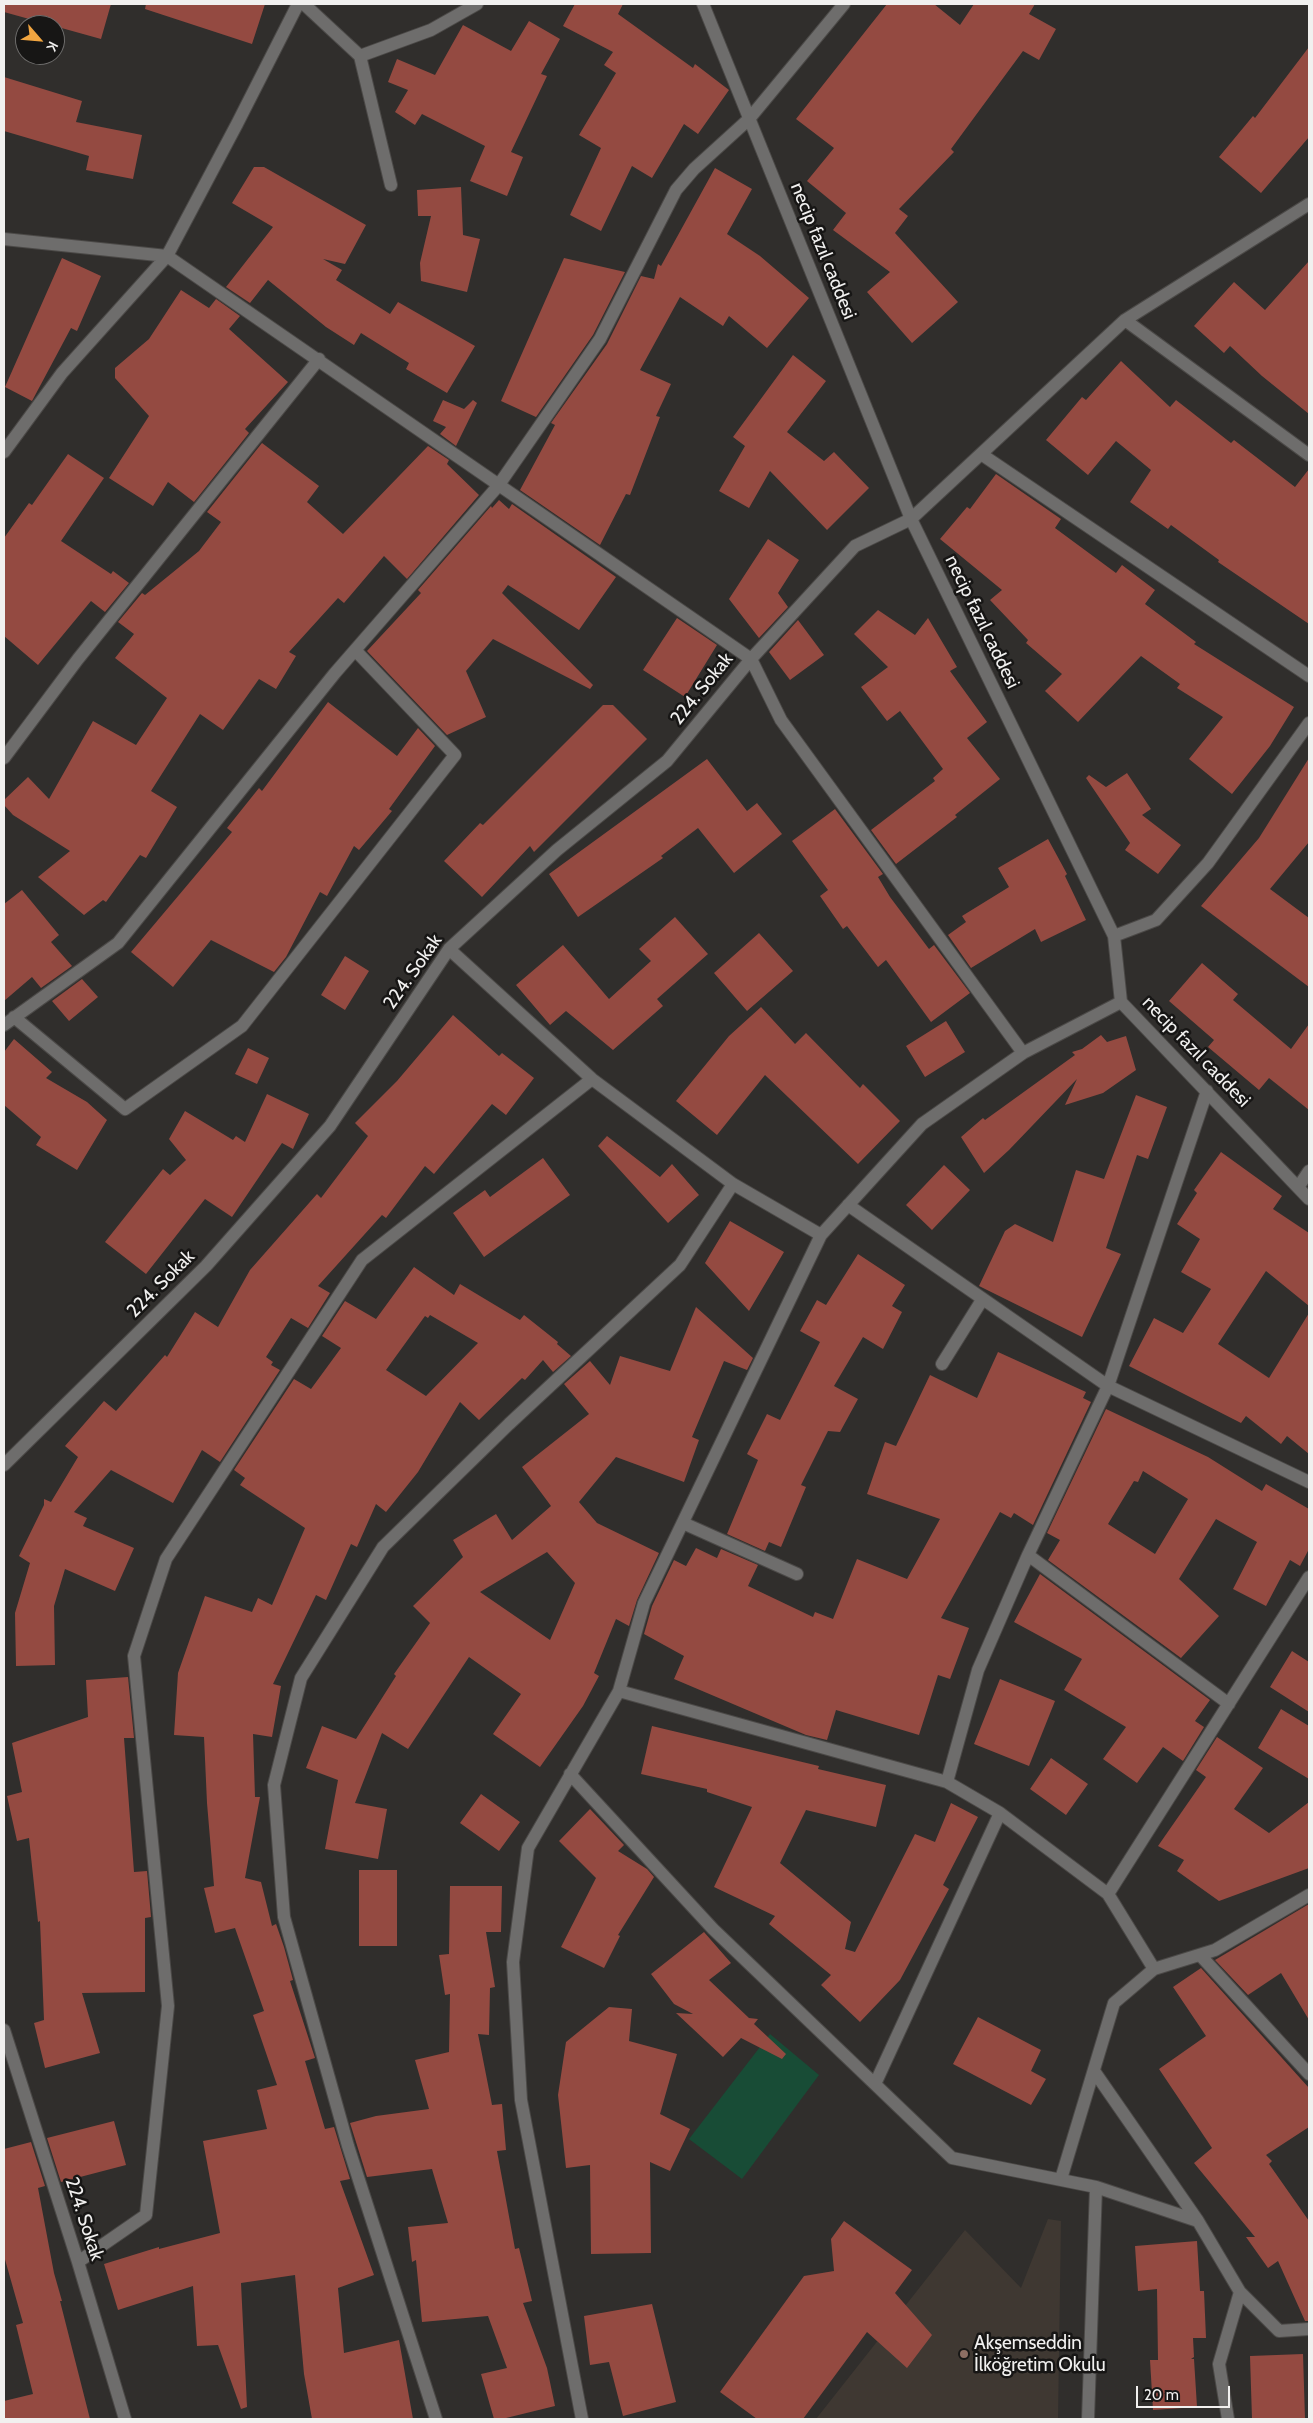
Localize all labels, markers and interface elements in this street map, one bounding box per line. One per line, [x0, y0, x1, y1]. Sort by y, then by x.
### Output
north arrow [15, 15, 65, 65]
text: K [42, 38, 62, 54]
street label: necip fazıl caddesi [785, 179, 861, 323]
street label: necip fazıl caddesi [940, 552, 1024, 692]
street label: 224. Sokak [666, 648, 738, 730]
street label: 224. Sokak [379, 930, 447, 1014]
street label: necip fazıl caddesi [1137, 992, 1255, 1112]
street label: 224. Sokak [122, 1245, 200, 1323]
street label: 224. Sokak [60, 2174, 108, 2264]
place label: Akşemseddin İlköğretim Okulu [974, 2332, 1106, 2376]
marker: Akşemseddin İlköğretim Okulu [958, 2348, 970, 2360]
scale bar [1138, 2376, 1232, 2408]
text: 20 m [1144, 2386, 1179, 2404]

